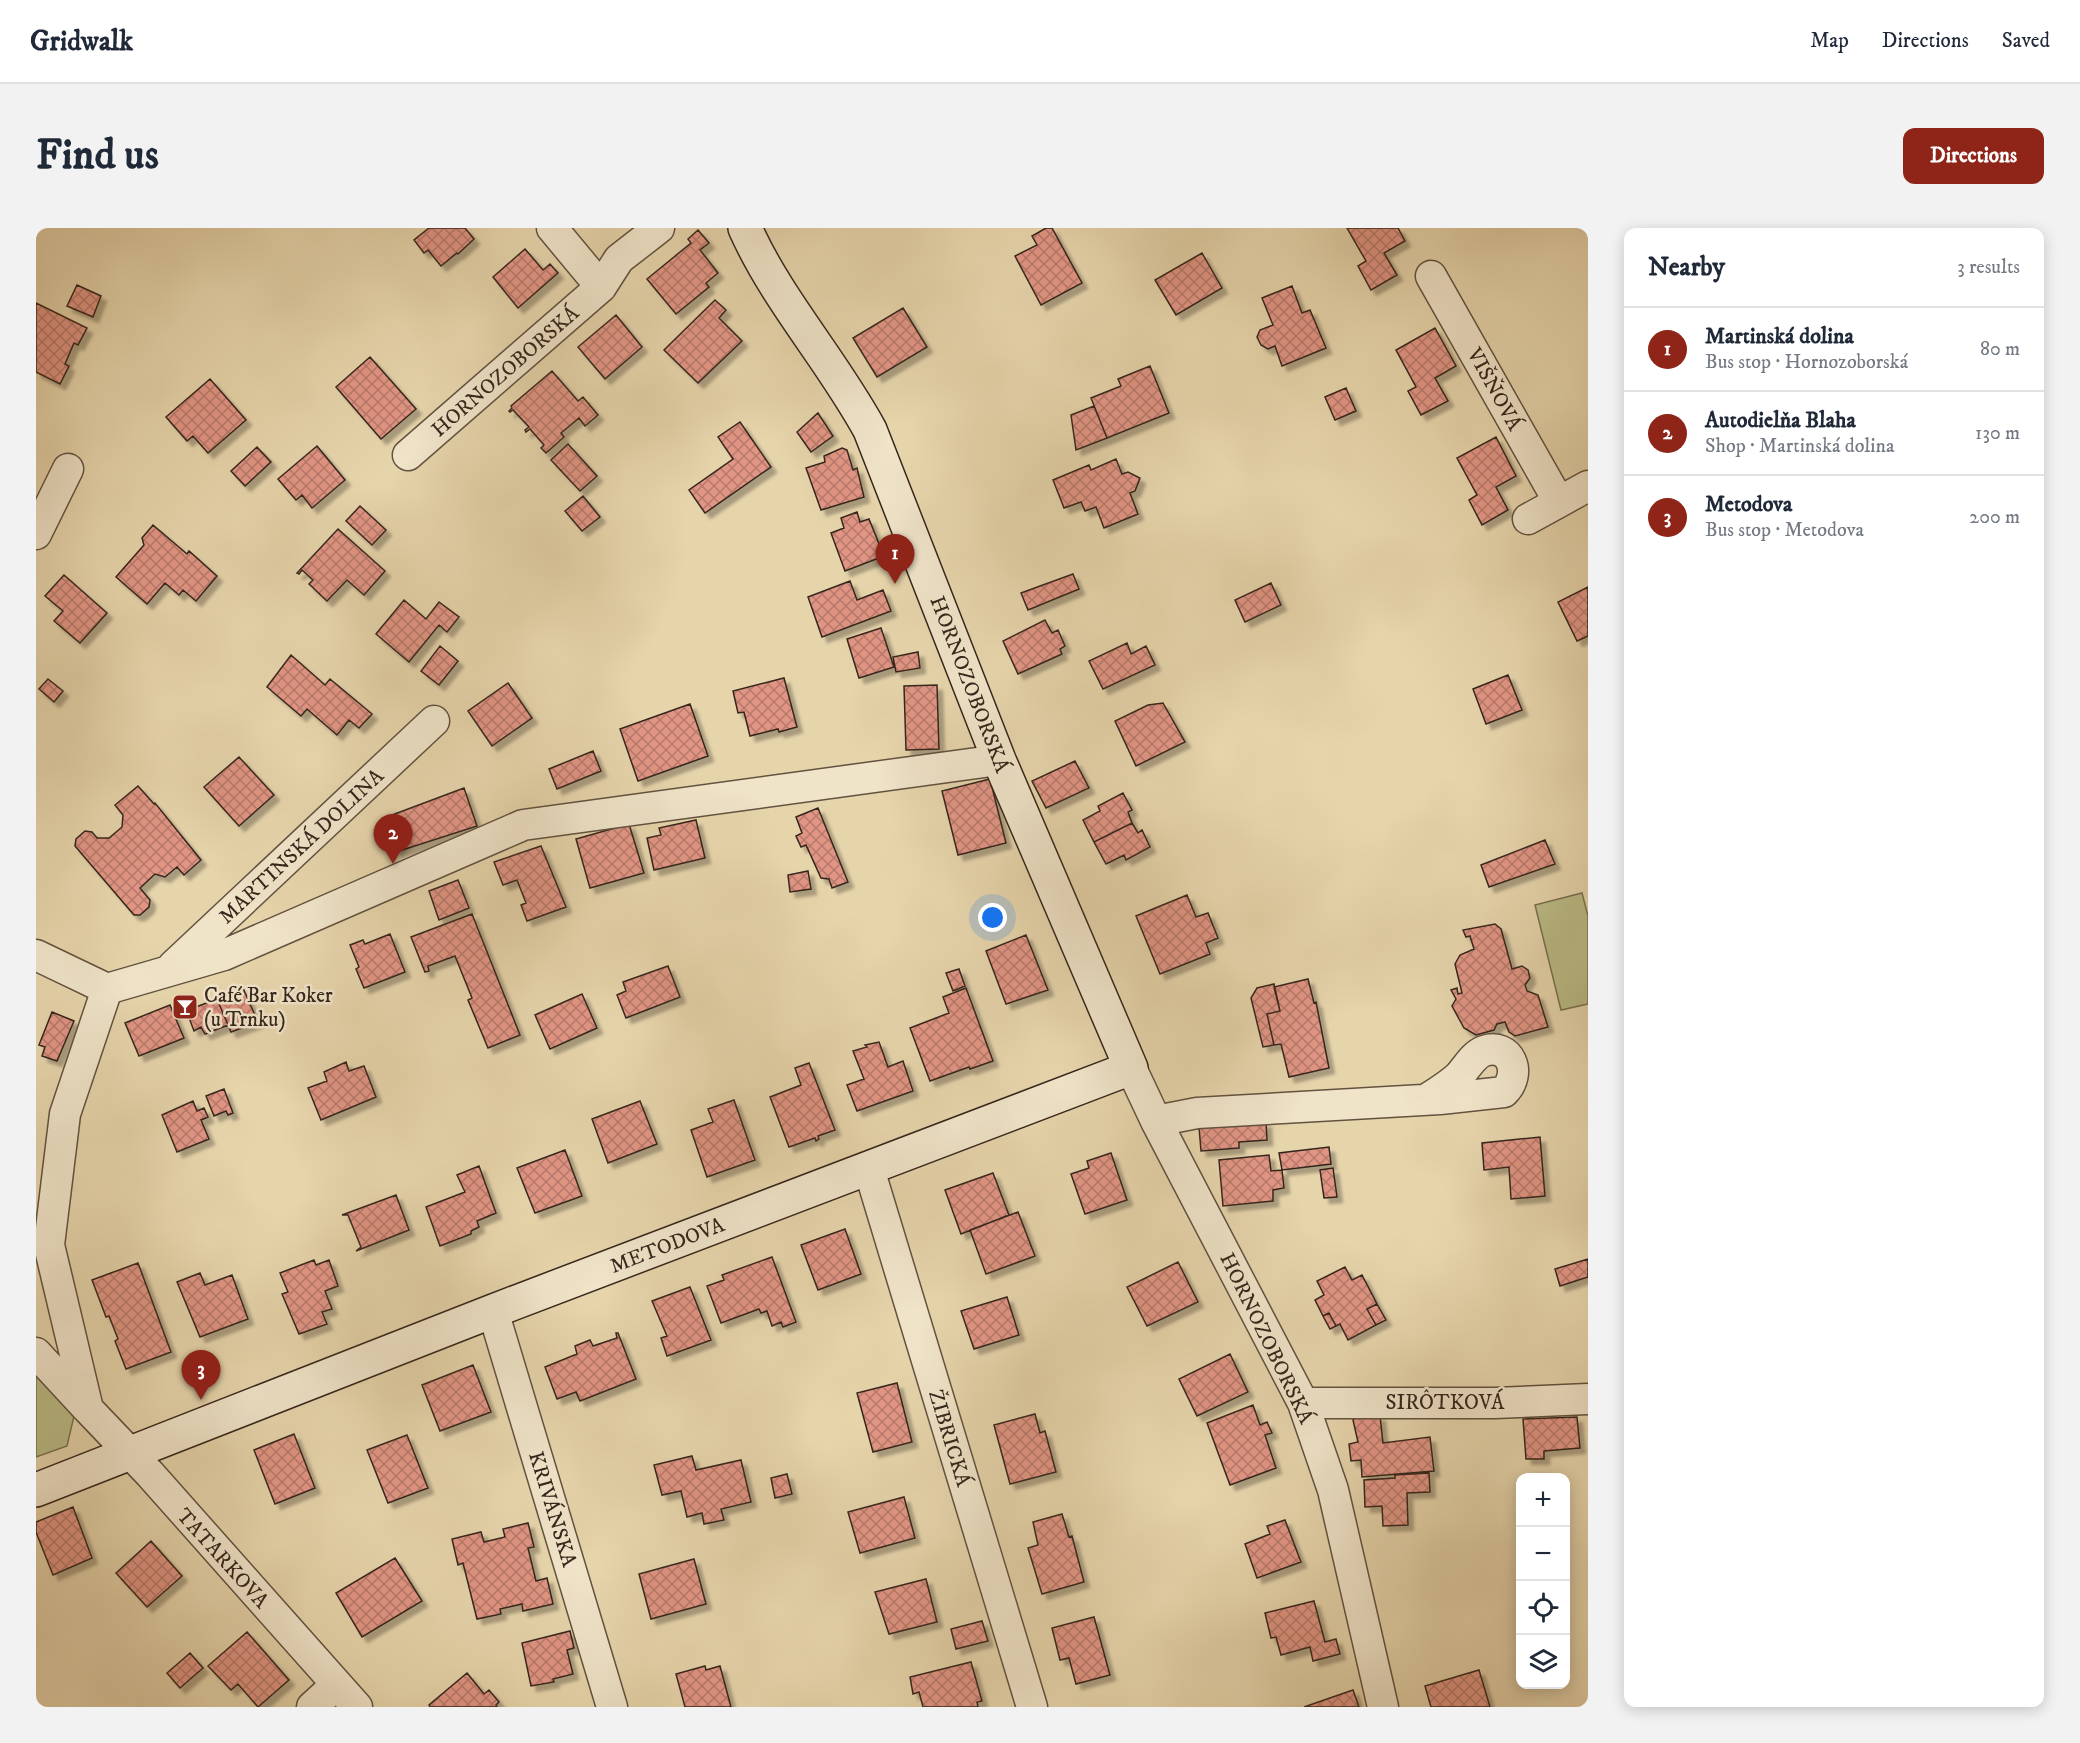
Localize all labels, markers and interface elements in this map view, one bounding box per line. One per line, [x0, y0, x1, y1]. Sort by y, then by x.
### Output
text: Gridwalk [30, 24, 133, 59]
text: Map [1810, 28, 1849, 54]
text: Directions [1882, 28, 1969, 54]
text: Saved [2002, 28, 2050, 54]
button: Directions [1903, 128, 2044, 184]
text: Find us [36, 130, 159, 182]
text: Nearby [1648, 251, 1725, 284]
text: 3 results [1957, 255, 2020, 280]
street label: HORNOZOBORSKÁ [425, 299, 585, 443]
text: Martinská dolina [1705, 323, 1854, 350]
text: 1 [1664, 337, 1671, 362]
text: 80 m [1980, 337, 2020, 362]
street label: VIŠŇOVÁ [1460, 342, 1529, 436]
text: Bus stop · Hornozoborská [1705, 350, 1908, 375]
text: Autodielňa Blaha [1705, 407, 1856, 434]
text: 2 [1663, 421, 1672, 446]
text: 130 m [1975, 421, 2020, 446]
text: Shop · Martinská dolina [1705, 434, 1894, 459]
text: Metodova [1705, 491, 1792, 518]
text: 3 [1664, 505, 1671, 530]
text: 200 m [1969, 505, 2020, 530]
text: Bus stop · Metodova [1705, 518, 1864, 543]
pin: 1 [876, 534, 914, 584]
street label: HORNOZOBORSKÁ [923, 592, 1017, 777]
street label: MARTINSKÁ DOLINA [212, 762, 390, 930]
pin: 2 [374, 814, 412, 864]
your location [978, 903, 1007, 932]
place label: Café Bar Koker (u Trnku) [204, 983, 333, 1033]
bar icon: Café Bar Koker (u Trnku) [170, 992, 200, 1022]
street label: METODOVA [606, 1212, 729, 1280]
street label: HORNOZOBORSKÁ [1213, 1248, 1321, 1429]
pin: 3 [182, 1350, 220, 1400]
street label: ŽIBRICKÁ [922, 1386, 978, 1490]
street label: SIRÔTKOVÁ [1386, 1388, 1505, 1416]
street label: KRIVÁNSKA [522, 1448, 584, 1571]
map controls [1516, 1473, 1570, 1689]
button: + [1516, 1473, 1570, 1527]
street label: TATARKOVA [171, 1503, 274, 1614]
button: − [1516, 1527, 1570, 1581]
button: locate [1516, 1581, 1570, 1635]
button: layers [1516, 1635, 1570, 1689]

